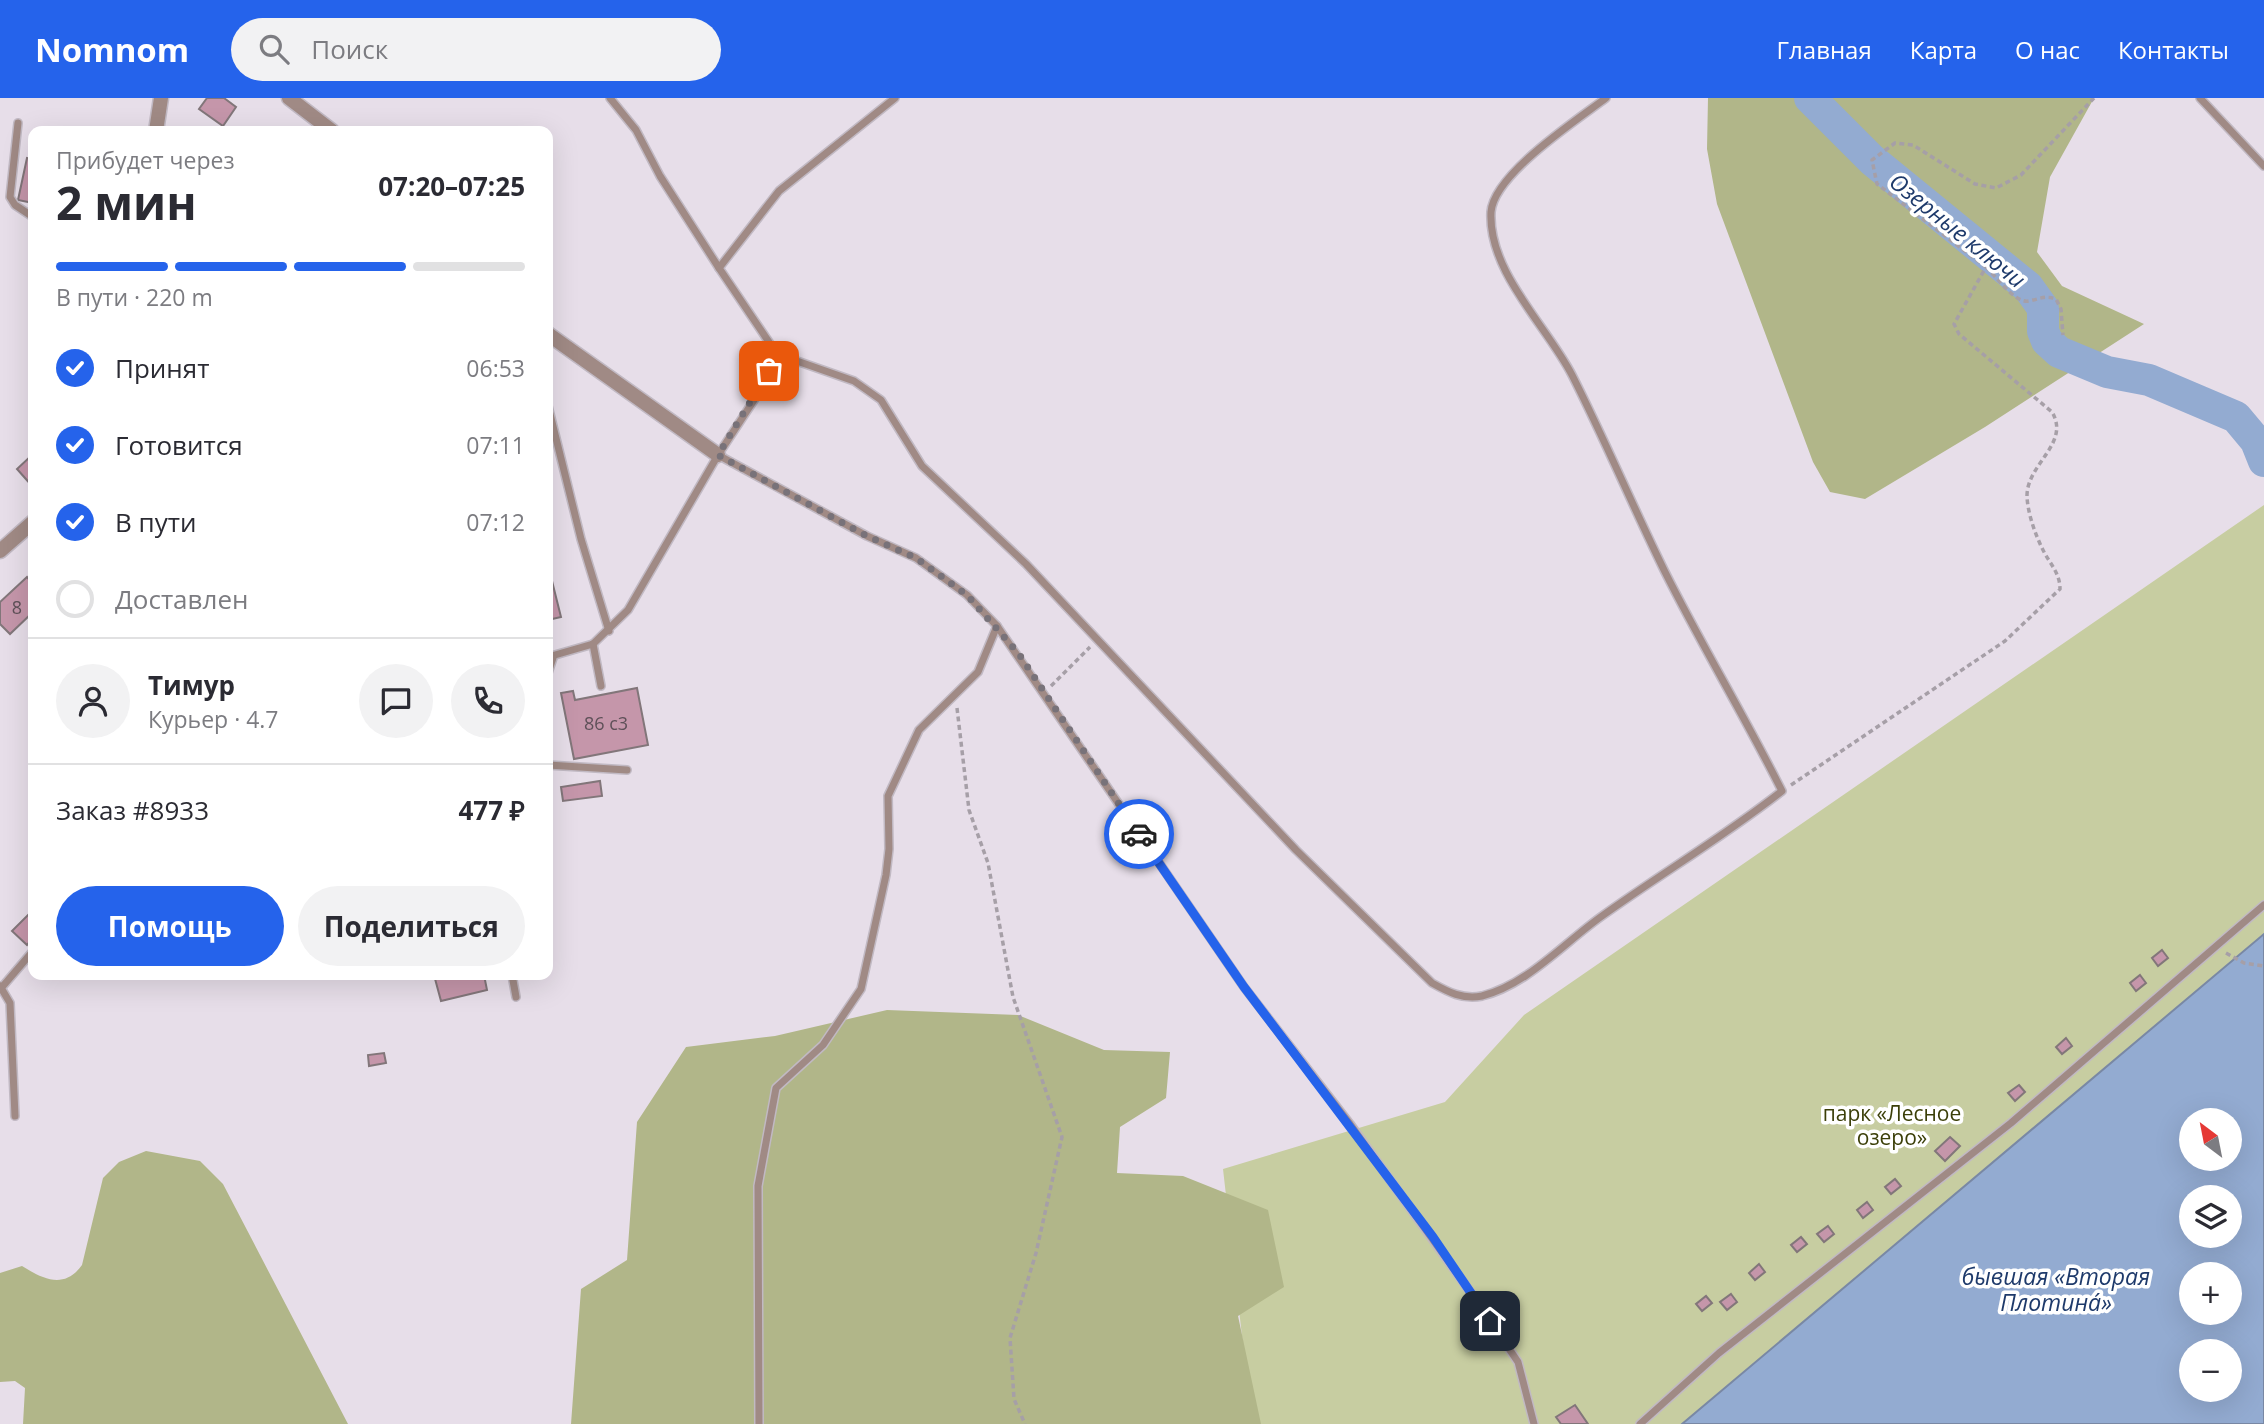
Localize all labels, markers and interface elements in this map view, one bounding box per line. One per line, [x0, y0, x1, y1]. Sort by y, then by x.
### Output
search box [231, 18, 721, 81]
text: Nomnom [35, 27, 189, 72]
icon: search [255, 30, 293, 68]
text: Поиск [311, 31, 388, 67]
text: Главная [1777, 33, 1872, 66]
text: Карта [1910, 33, 1977, 66]
text: О нас [2015, 33, 2080, 66]
text: Контакты [2118, 33, 2229, 66]
text: Прибудет через [56, 144, 235, 176]
water label: Озерные ключи [1883, 165, 2033, 295]
text: 07:20–07:25 [378, 168, 525, 204]
text: 2 мин [56, 171, 197, 233]
text: В пути · 220 m [56, 281, 213, 313]
pin [739, 341, 799, 401]
icon: check [56, 349, 94, 387]
text: Принят [115, 350, 209, 386]
text: 06:53 [466, 352, 525, 384]
icon: bag [750, 352, 788, 390]
icon: check [56, 426, 94, 464]
text: Готовится [115, 427, 243, 463]
text: 07:11 [466, 429, 525, 461]
icon: check [56, 503, 94, 541]
text: В пути [115, 504, 196, 540]
text: 07:12 [466, 506, 525, 538]
text: Доставлен [115, 581, 248, 617]
house number: 8 [12, 595, 22, 619]
button: person [56, 664, 130, 738]
button: chat [359, 664, 433, 738]
button: phone [451, 664, 525, 738]
text: Тимур [148, 667, 235, 703]
text: Курьер · 4.7 [148, 703, 279, 735]
house number: 86 с3 [584, 711, 628, 735]
text: Заказ #8933 [56, 792, 209, 828]
text: 477 ₽ [459, 792, 525, 828]
courier [1104, 799, 1174, 869]
icon: car [1120, 815, 1158, 853]
button: Помощь [56, 886, 284, 966]
button: Поделиться [298, 886, 525, 966]
park label: парк «Лесное озеро» [1823, 1099, 1961, 1151]
north arrow [2179, 1108, 2242, 1171]
map controls [2179, 1108, 2242, 1402]
button: layers [2179, 1185, 2242, 1248]
water label: бывшая «Вторая Плотинá» [1962, 1260, 2150, 1318]
button: + [2179, 1262, 2242, 1325]
pin [1460, 1291, 1520, 1351]
icon: home [1471, 1302, 1509, 1340]
button: − [2179, 1339, 2242, 1402]

